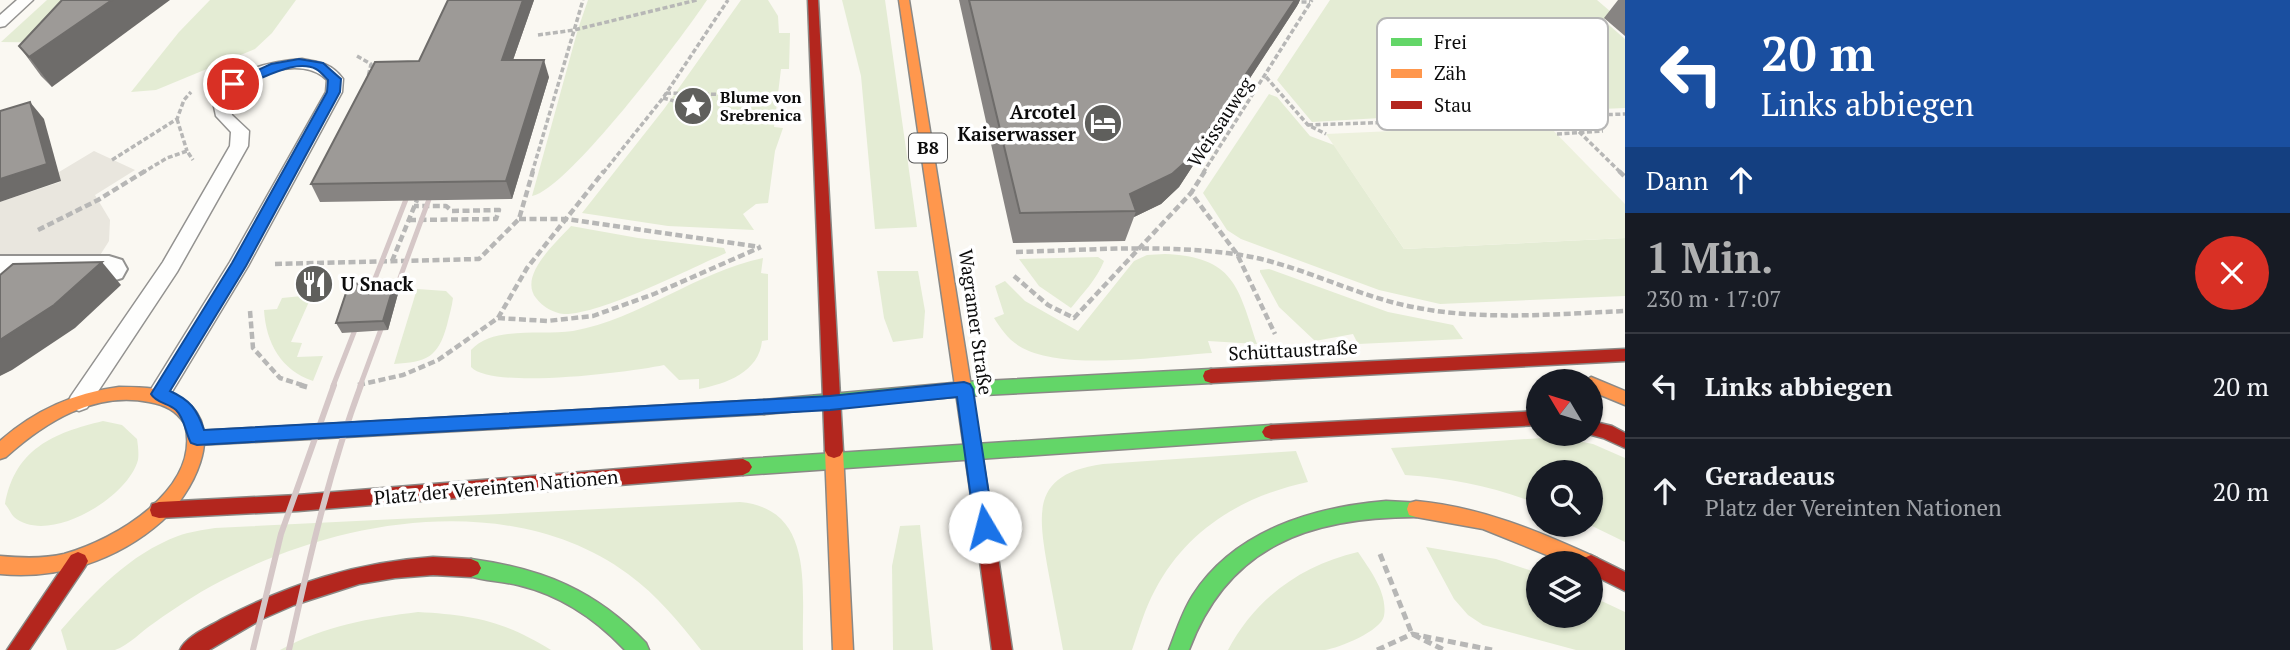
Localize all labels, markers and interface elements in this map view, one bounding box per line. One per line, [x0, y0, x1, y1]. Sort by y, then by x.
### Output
legend [1377, 18, 1608, 130]
text: 20 m [1761, 20, 1875, 85]
icon: left [1646, 28, 1737, 119]
text: Frei [1434, 29, 1467, 54]
pin [203, 54, 263, 114]
text: Zäh [1434, 60, 1466, 85]
icon: arrive [214, 65, 252, 103]
street label: Weissauweg [1181, 71, 1258, 171]
text: Links abbiegen [1761, 83, 1974, 125]
place icon: Blume von Srebrenica [672, 85, 714, 127]
place label: Blume von Srebrenica [720, 86, 802, 126]
text: Stau [1434, 92, 1472, 117]
place label: Arcotel Kaiserwasser [957, 99, 1077, 146]
hotel icon: Arcotel Kaiserwasser [1082, 102, 1124, 144]
road number: B8 [909, 134, 947, 162]
icon: ahead [1722, 161, 1760, 199]
text: Dann [1646, 163, 1708, 197]
text: 1 Min. [1646, 229, 1774, 285]
button: close [2195, 236, 2269, 310]
street label: Wagramer Straße [954, 248, 999, 396]
restaurant icon: U Snack [293, 263, 335, 305]
place label: U Snack [341, 271, 414, 296]
text: 230 m · 17:07 [1646, 283, 1781, 314]
street label: Schüttaustraße [1228, 334, 1358, 365]
icon: left [1646, 367, 1684, 405]
north arrow [1526, 369, 1603, 446]
map controls [1526, 369, 1603, 628]
text: Links abbiegen [1705, 369, 1893, 403]
text: 20 m [2213, 369, 2269, 403]
text: Geradeaus [1705, 458, 1835, 492]
button: search [1526, 460, 1603, 537]
street label: Platz der Vereinten Nationen [373, 463, 619, 510]
icon: ahead [1646, 472, 1684, 510]
text: 20 m [2213, 474, 2269, 508]
position arrow [948, 490, 1022, 564]
text: Platz der Vereinten Nationen [1705, 492, 2002, 523]
button: layers [1526, 551, 1603, 628]

